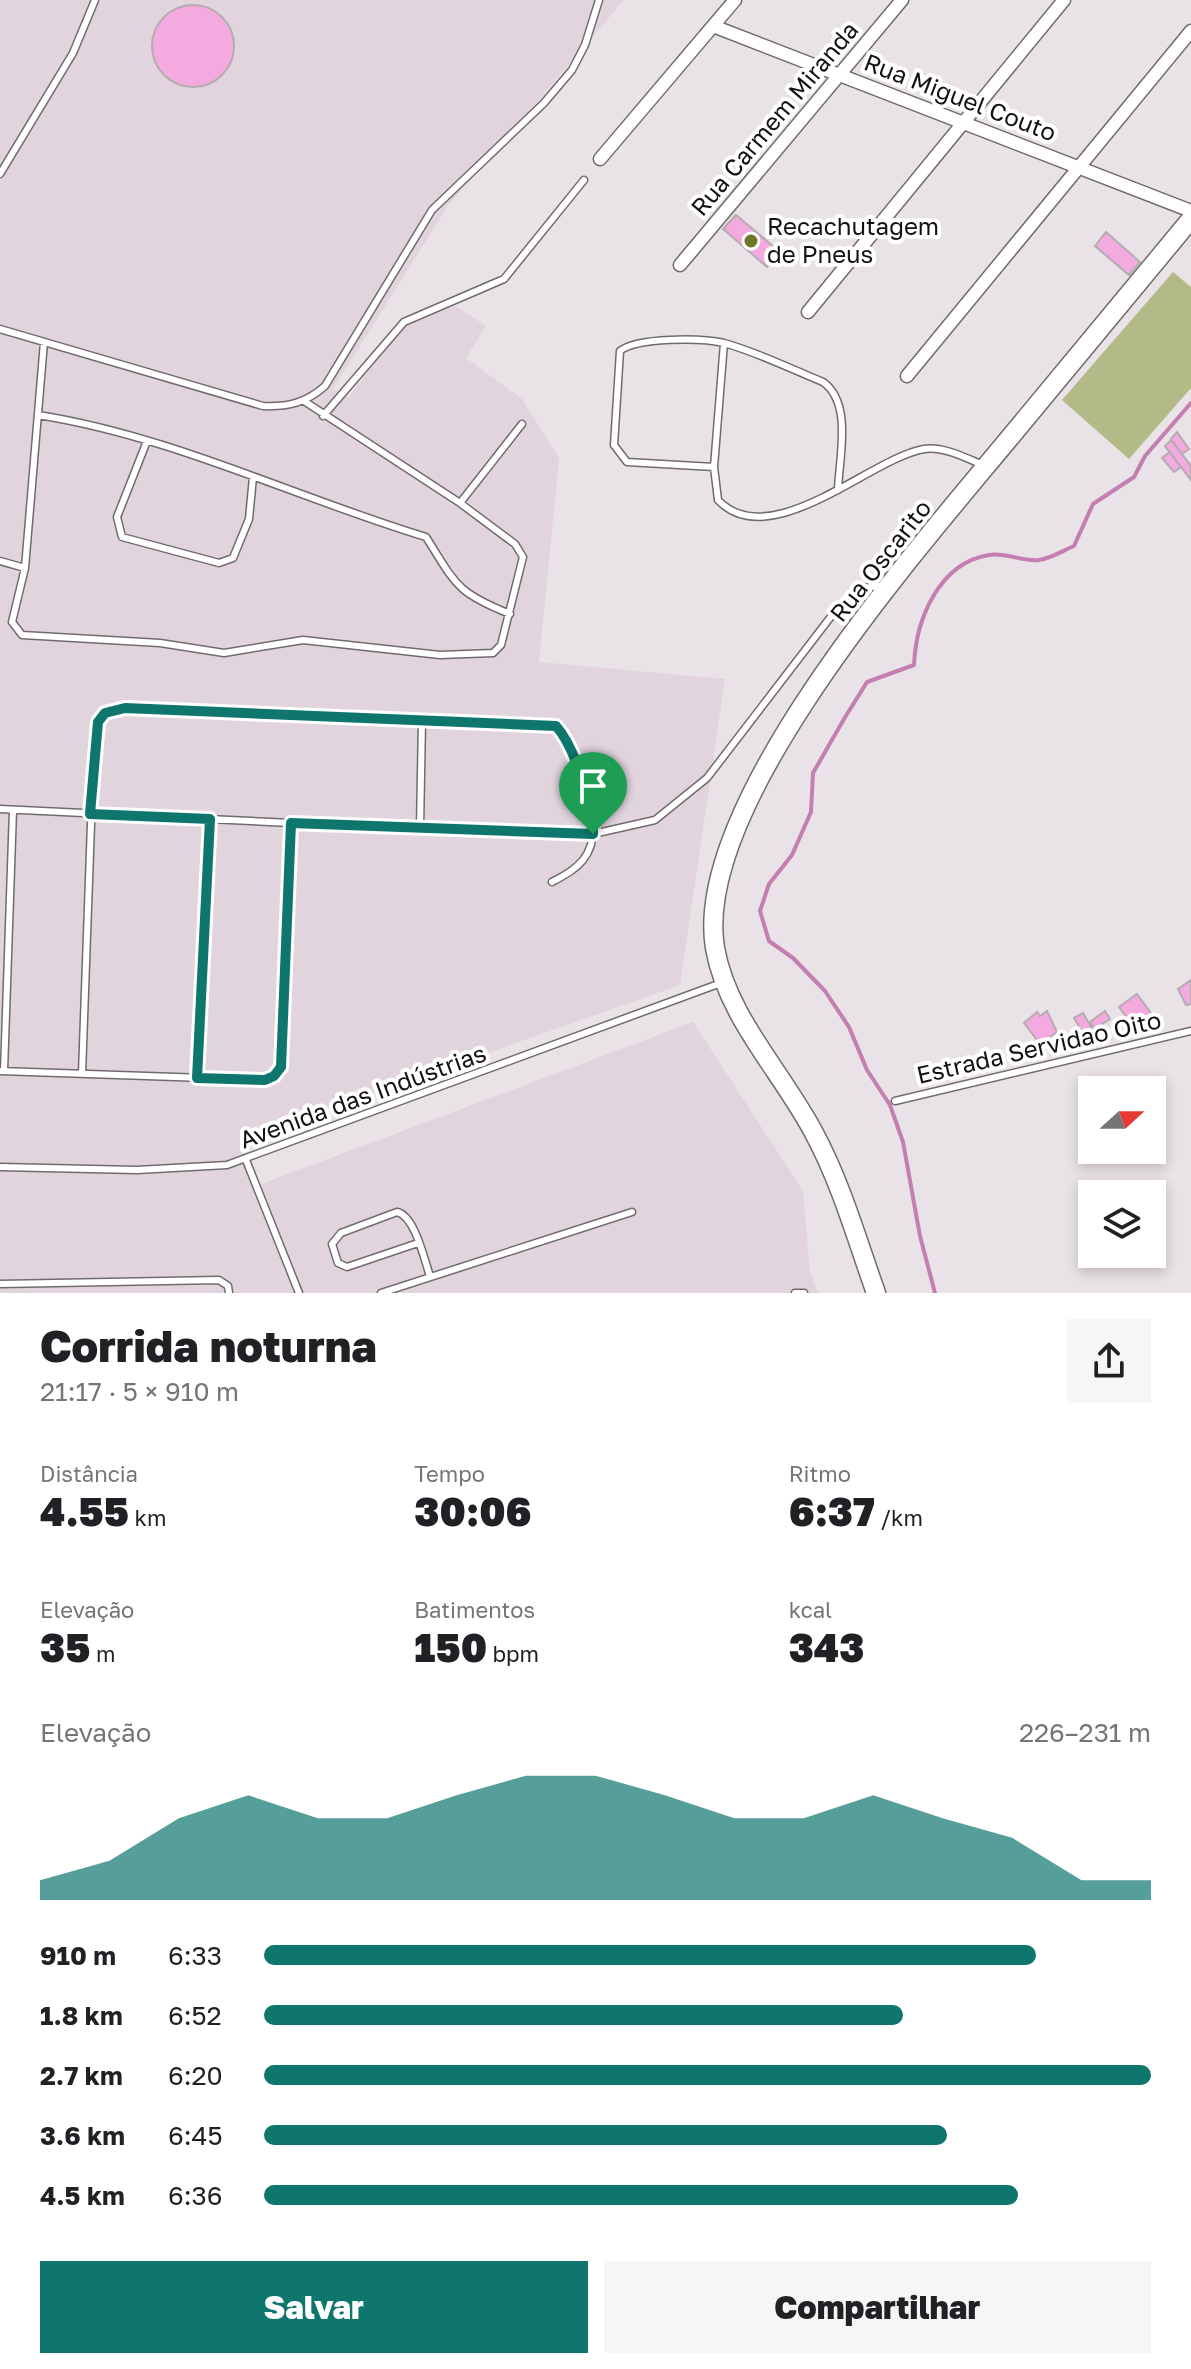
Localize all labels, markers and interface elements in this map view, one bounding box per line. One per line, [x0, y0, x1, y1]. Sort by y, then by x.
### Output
street label: Rua Carmem Miranda [684, 15, 864, 221]
street label: Rua Miguel Couto [861, 47, 1061, 147]
place label: Recachutagem de Pneus [767, 211, 939, 268]
marker: Recachutagem de Pneus [742, 232, 760, 250]
street label: Rua Oscarito [823, 493, 936, 627]
pin [559, 752, 627, 834]
icon: arrive [571, 764, 615, 808]
street label: Estrada Servidao Oito [914, 1004, 1164, 1089]
street label: Avenida das Indústrias [235, 1037, 490, 1154]
north arrow [1078, 1076, 1166, 1164]
map controls [1078, 1076, 1166, 1268]
button: layers [1078, 1180, 1166, 1268]
text: Corrida noturna [40, 1319, 377, 1372]
button: share [1067, 1319, 1151, 1403]
text: 21:17 · 5 × 910 m [40, 1376, 239, 1407]
text: Distância [40, 1460, 138, 1487]
text: Tempo [414, 1460, 485, 1487]
text: Ritmo [789, 1460, 851, 1487]
text: 4.55 [40, 1487, 129, 1535]
text: 30:06 [414, 1487, 532, 1535]
text: 6:37 [789, 1487, 875, 1535]
text: km [129, 1504, 166, 1531]
text: /km [875, 1504, 923, 1531]
text: Elevação [40, 1596, 134, 1623]
text: Batimentos [414, 1596, 535, 1623]
text: kcal [789, 1596, 832, 1623]
text: 35 [40, 1623, 90, 1671]
text: 150 [414, 1623, 487, 1671]
text: 343 [789, 1623, 864, 1671]
text: m [90, 1640, 115, 1667]
text: bpm [487, 1640, 539, 1667]
text: Elevação [40, 1717, 151, 1748]
text: 226–231 m [1019, 1717, 1151, 1748]
text: 910 m [40, 1940, 116, 1971]
text: 6:33 [168, 1940, 222, 1971]
text: 1.8 km [40, 2000, 123, 2031]
text: 6:52 [168, 2000, 222, 2031]
text: 2.7 km [40, 2060, 123, 2091]
text: 6:20 [168, 2060, 223, 2091]
text: 3.6 km [40, 2120, 125, 2151]
text: 6:45 [168, 2120, 222, 2151]
text: 4.5 km [40, 2180, 125, 2211]
text: 6:36 [168, 2180, 222, 2211]
button: Salvar [40, 2261, 588, 2353]
button: Compartilhar [604, 2261, 1151, 2353]

